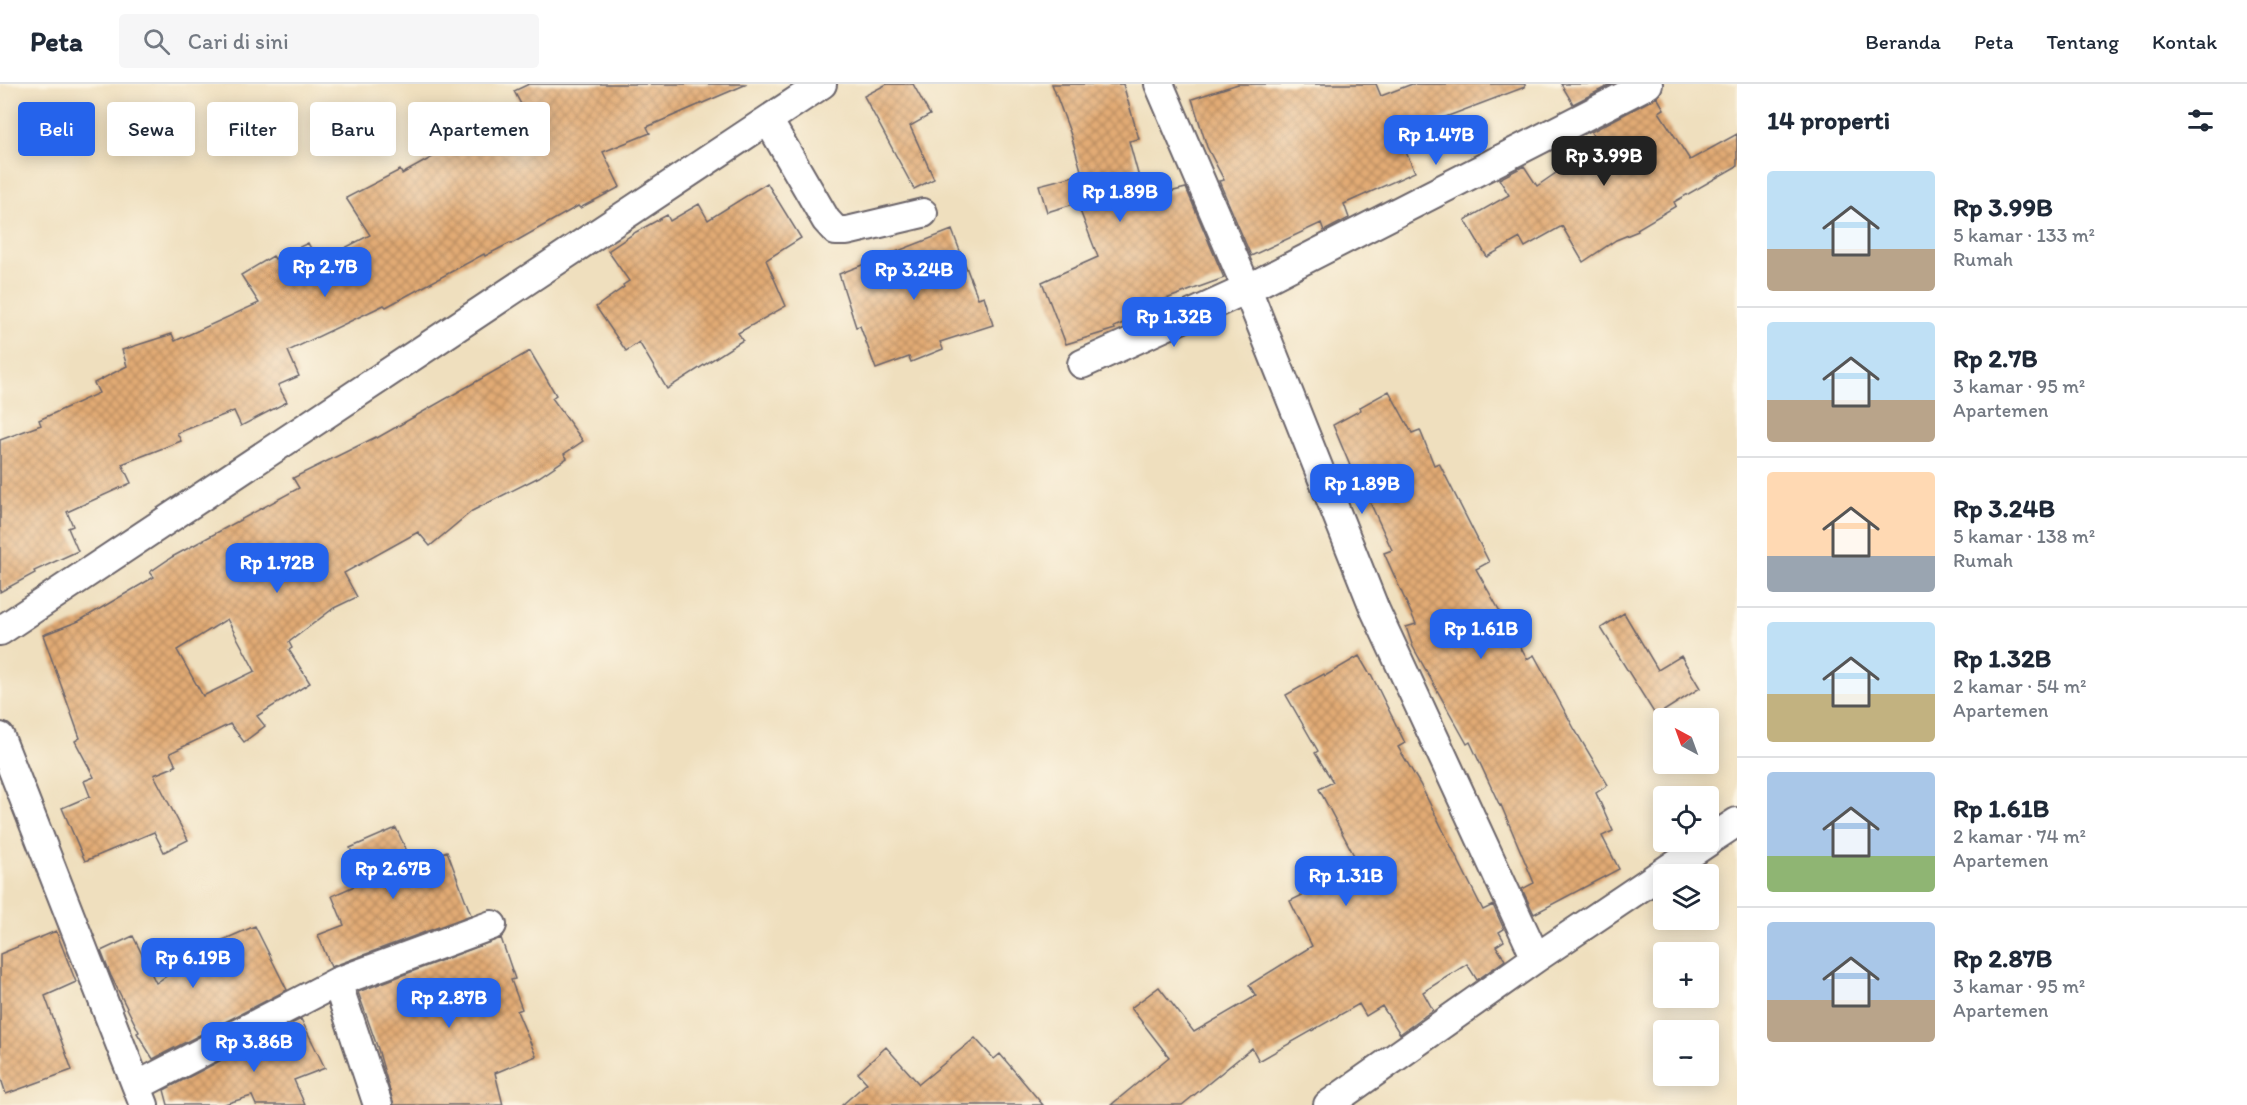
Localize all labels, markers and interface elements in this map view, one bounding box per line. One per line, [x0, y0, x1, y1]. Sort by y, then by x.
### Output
search box [119, 14, 539, 68]
text: Peta [30, 24, 83, 58]
icon: search [140, 25, 173, 58]
text: Cari di sini [188, 28, 289, 55]
text: Beranda [1865, 29, 1941, 54]
text: Peta [1974, 29, 2014, 54]
text: Tentang [2047, 29, 2119, 54]
text: Kontak [2152, 29, 2217, 54]
chip: Beli [18, 102, 95, 156]
chip: Sewa [107, 102, 195, 156]
chip: Filter [207, 102, 298, 156]
chip: Baru [310, 102, 396, 156]
chip: Apartemen [408, 102, 550, 156]
text: 14 properti [1767, 104, 1890, 136]
icon: filters [2184, 104, 2217, 137]
pin: Rp 1.47B [1374, 115, 1498, 166]
text: Rp 1.47B [1398, 122, 1474, 146]
pin: Rp 3.99B [1542, 136, 1666, 187]
text: Rp 3.99B [1566, 143, 1642, 167]
pin: Rp 1.89B [1058, 172, 1182, 223]
text: Rp 1.89B [1082, 179, 1158, 203]
text: Rp 3.99B [1953, 191, 2053, 223]
icon: home [1815, 195, 1887, 267]
text: 5 kamar · 133 m² [1953, 223, 2095, 247]
pin: Rp 2.7B [270, 247, 380, 298]
text: Rumah [1953, 247, 2013, 271]
pin: Rp 3.24B [852, 250, 976, 301]
text: Rp 2.7B [292, 254, 358, 278]
text: Rp 3.24B [875, 257, 953, 281]
pin: Rp 1.32B [1112, 297, 1236, 348]
text: Rp 1.32B [1136, 304, 1212, 328]
text: Rp 2.7B [1953, 342, 2038, 374]
icon: home [1815, 346, 1887, 418]
text: 3 kamar · 95 m² [1953, 374, 2085, 398]
text: Apartemen [1953, 398, 2048, 422]
pin: Rp 1.89B [1300, 464, 1424, 515]
text: Rp 1.89B [1324, 471, 1400, 495]
text: Rp 3.24B [1953, 492, 2055, 524]
icon: home [1815, 496, 1887, 568]
text: 5 kamar · 138 m² [1953, 524, 2095, 548]
pin: Rp 1.72B [215, 543, 339, 594]
text: Rumah [1953, 548, 2013, 572]
text: Rp 1.72B [240, 550, 314, 574]
pin: Rp 1.61B [1419, 609, 1543, 660]
text: Rp 1.61B [1444, 616, 1518, 640]
text: Rp 1.32B [1953, 642, 2051, 674]
icon: home [1815, 646, 1887, 718]
text: 2 kamar · 54 m² [1953, 674, 2087, 698]
text: Apartemen [1953, 698, 2048, 722]
north arrow [1653, 708, 1719, 774]
map controls [1653, 708, 1719, 1086]
button: locate [1653, 786, 1719, 852]
text: Rp 1.61B [1953, 792, 2049, 824]
icon: home [1815, 796, 1887, 868]
text: 2 kamar · 74 m² [1953, 824, 2086, 848]
text: Apartemen [1953, 848, 2048, 872]
pin: Rp 2.67B [331, 849, 455, 900]
text: Rp 2.67B [355, 856, 431, 880]
pin: Rp 1.31B [1284, 856, 1408, 907]
text: Rp 1.31B [1309, 863, 1383, 887]
button: layers [1653, 864, 1719, 930]
pin: Rp 6.19B [131, 938, 255, 989]
button: + [1653, 942, 1719, 1008]
text: Rp 2.87B [1953, 942, 2052, 974]
text: Rp 6.19B [155, 945, 231, 969]
icon: home [1815, 946, 1887, 1018]
text: 3 kamar · 95 m² [1953, 974, 2085, 998]
pin: Rp 2.87B [387, 978, 511, 1029]
text: Rp 2.87B [411, 985, 487, 1009]
text: Apartemen [1953, 998, 2048, 1022]
button: − [1653, 1020, 1719, 1086]
pin: Rp 3.86B [192, 1022, 316, 1073]
text: Rp 3.86B [215, 1029, 293, 1053]

